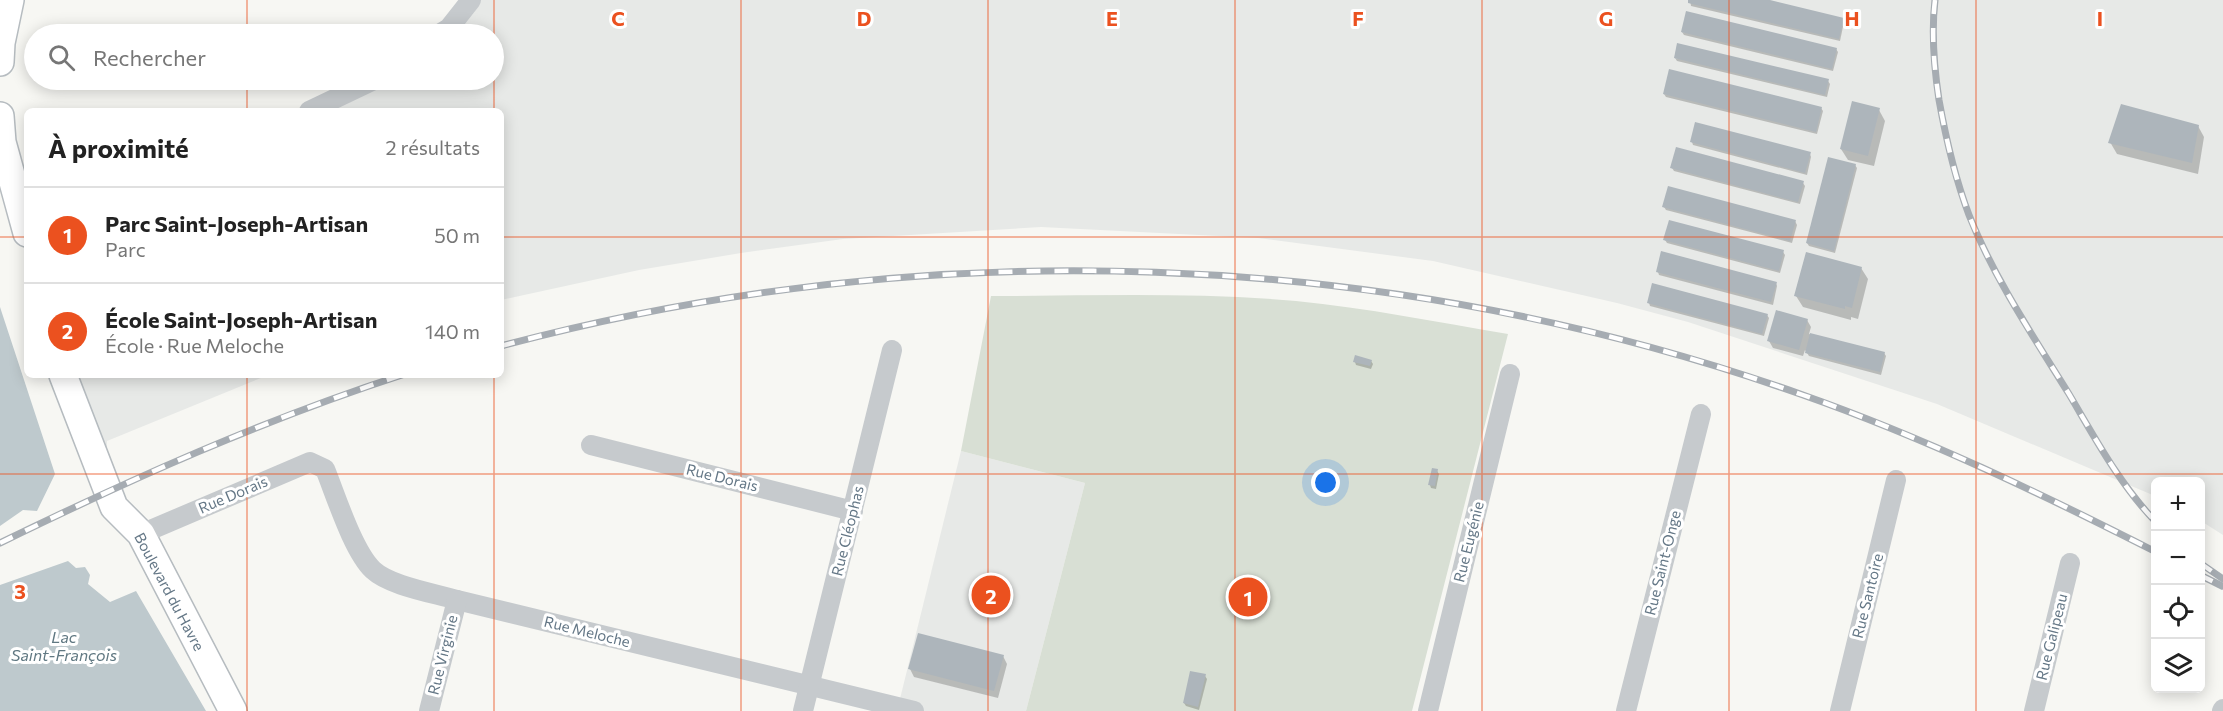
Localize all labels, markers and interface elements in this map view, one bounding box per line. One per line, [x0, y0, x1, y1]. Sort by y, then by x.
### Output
text: C [611, 6, 625, 30]
text: D [857, 6, 871, 30]
text: E [1106, 6, 1118, 30]
text: F [1352, 6, 1364, 30]
text: G [1599, 6, 1613, 30]
text: H [1845, 6, 1860, 30]
text: I [2097, 6, 2103, 30]
search box [24, 24, 504, 90]
icon: search [45, 41, 78, 74]
text: Rechercher [93, 44, 206, 71]
text: À proximité [48, 132, 189, 163]
text: 2 résultats [386, 135, 480, 159]
text: Parc Saint-Joseph-Artisan [105, 210, 368, 237]
text: 1 [63, 223, 72, 247]
text: 50 m [434, 223, 480, 247]
text: Parc [105, 237, 146, 261]
text: École Saint-Joseph-Artisan [105, 306, 377, 333]
text: 2 [62, 319, 73, 343]
text: 140 m [425, 319, 480, 343]
text: École · Rue Meloche [105, 333, 284, 357]
street label: Rue Dorais [684, 459, 760, 495]
your location [1311, 468, 1340, 497]
street label: Rue Dorais [195, 471, 270, 517]
map controls [2151, 477, 2205, 693]
button: + [2151, 477, 2205, 531]
street label: Rue Cléophas [827, 484, 867, 578]
street label: Rue Eugénie [1449, 499, 1487, 584]
street label: Rue Saint-Onge [1640, 508, 1684, 617]
street label: Boulevard du Havre [131, 529, 209, 654]
button: − [2151, 531, 2205, 585]
street label: Rue Santoire [1848, 551, 1886, 640]
pin: 2 [972, 572, 1010, 618]
pin: 1 [1228, 574, 1268, 620]
text: 3 [14, 579, 26, 603]
button: locate [2151, 585, 2205, 639]
street label: Rue Galipeau [2032, 592, 2070, 682]
street label: Rue Meloche [542, 612, 632, 650]
street label: Rue Virginie [423, 613, 461, 697]
water label: Lac Saint-François [11, 627, 117, 664]
button: layers [2151, 639, 2205, 693]

